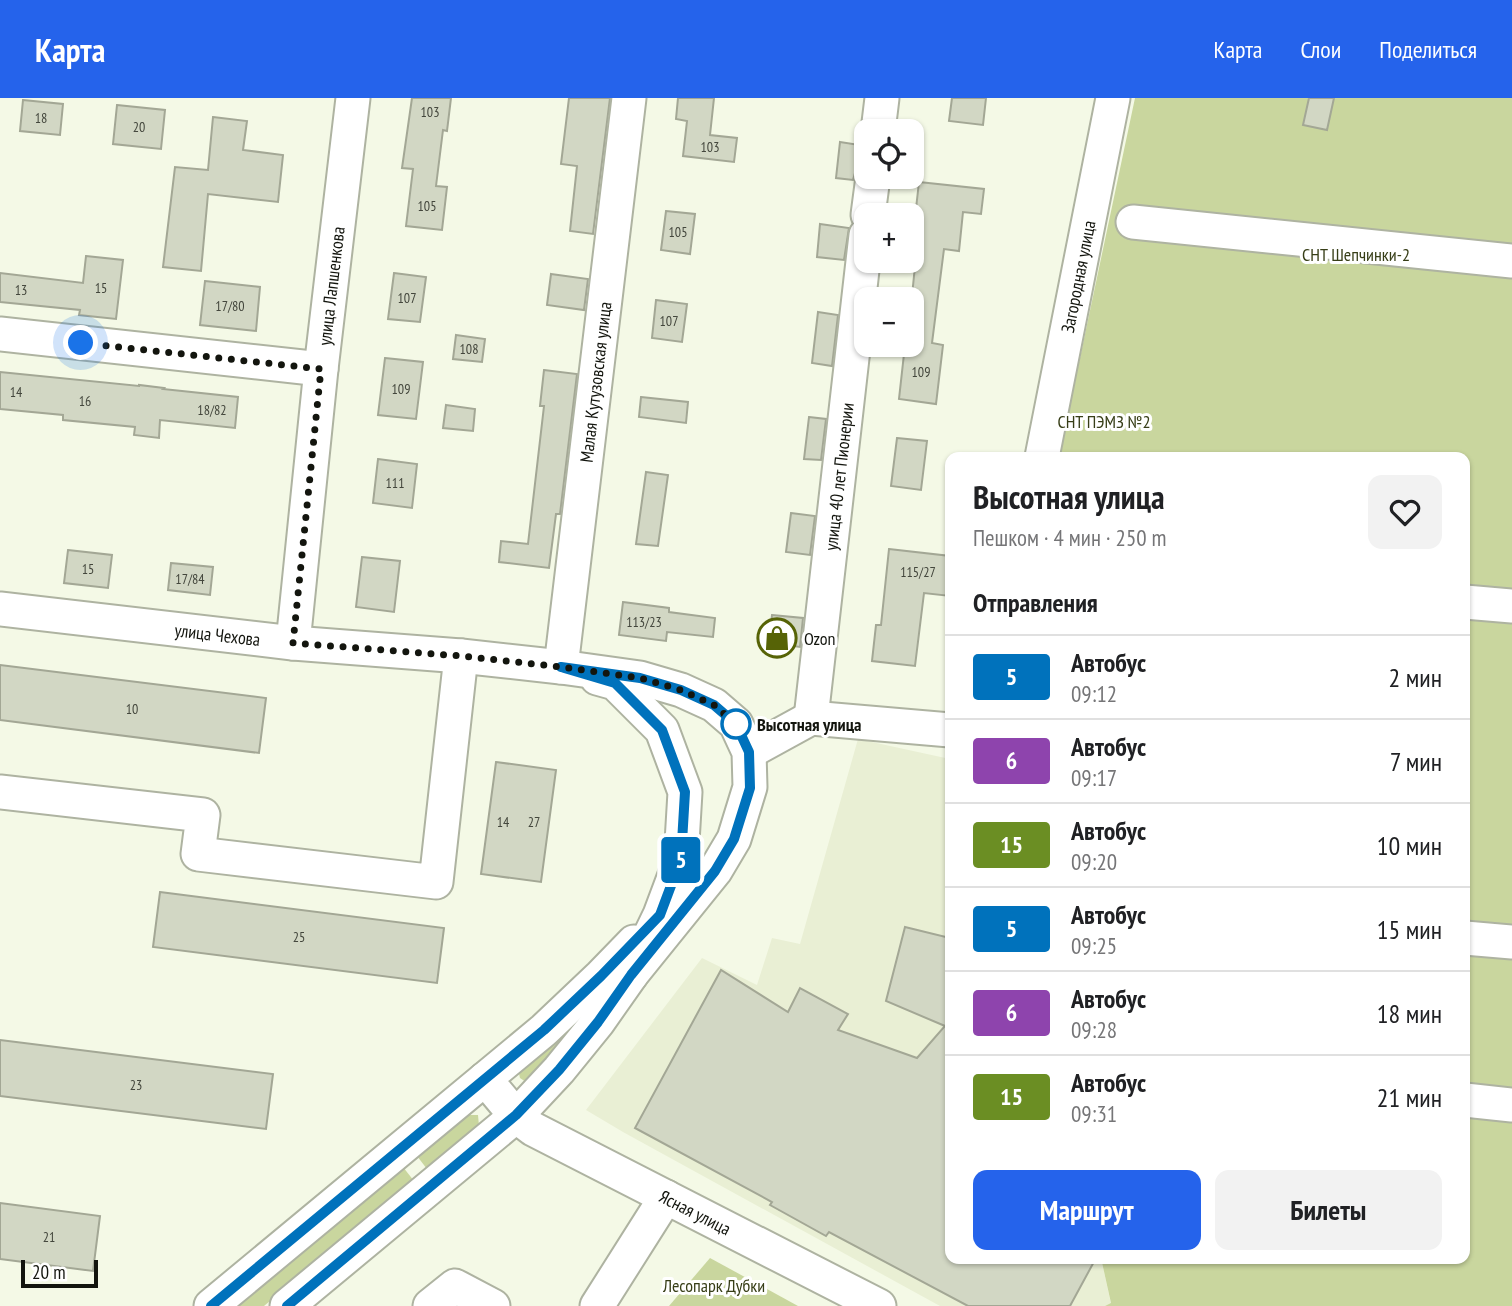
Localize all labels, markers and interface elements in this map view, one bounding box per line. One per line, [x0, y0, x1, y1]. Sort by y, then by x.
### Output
text: Карта [35, 28, 105, 71]
text: Карта [1214, 34, 1262, 65]
text: Слои [1300, 34, 1341, 65]
text: Поделиться [1379, 34, 1477, 65]
house number: 103 [421, 103, 439, 121]
house number: 18 [35, 109, 47, 127]
house number: 20 [133, 118, 145, 136]
map controls [854, 119, 924, 357]
button: locate [854, 119, 924, 189]
house number: 103 [701, 138, 719, 156]
house number: 105 [418, 197, 436, 215]
button: + [854, 203, 924, 273]
street label: Загородная улица [1055, 218, 1100, 335]
house number: 105 [669, 223, 687, 241]
street label: улица Лапшенкова [312, 225, 349, 347]
park label: СНТ Шепчинки-2 [1302, 243, 1410, 266]
house number: 15 [95, 279, 107, 297]
house number: 13 [15, 281, 27, 299]
button: − [854, 287, 924, 357]
house number: 107 [398, 289, 416, 307]
house number: 17/80 [215, 297, 245, 315]
street label: Малая Кутузовская улица [574, 300, 616, 464]
house number: 107 [660, 312, 678, 330]
your location [63, 325, 98, 360]
house number: 108 [460, 340, 478, 358]
house number: 109 [912, 363, 930, 381]
house number: 109 [392, 380, 410, 398]
house number: 14 [10, 383, 23, 401]
house number: 16 [79, 392, 91, 410]
house number: 18/82 [197, 401, 227, 419]
street label: улица 40 лет Пионерии [819, 401, 858, 552]
park label: СНТ ПЭМЗ №2 [1057, 410, 1151, 433]
house number: 111 [386, 474, 404, 492]
text: Высотная улица [973, 475, 1165, 518]
button: heart [1368, 475, 1442, 549]
text: Пешком · 4 мин · 250 m [973, 523, 1166, 552]
house number: 15 [82, 560, 94, 578]
house number: 115/27 [900, 563, 936, 581]
house number: 17/84 [175, 570, 205, 588]
text: Отправления [973, 586, 1098, 619]
house number: 113/23 [626, 613, 662, 631]
shop icon: Ozon [756, 617, 798, 659]
street label: улица Чехова [173, 618, 262, 651]
place label: Ozon [804, 627, 836, 650]
text: Автобус [1071, 646, 1146, 679]
text: 5 [1006, 661, 1017, 692]
text: 2 мин [1389, 661, 1442, 694]
text: 09:12 [1071, 679, 1117, 708]
house number: 10 [126, 700, 138, 718]
marker: Высотная улица [721, 709, 751, 739]
place label: Высотная улица [757, 713, 862, 736]
text: Автобус [1071, 730, 1146, 763]
text: 6 [1006, 745, 1017, 776]
text: 7 мин [1390, 745, 1442, 778]
text: 09:17 [1071, 763, 1117, 792]
house number: 14 [497, 813, 510, 831]
house number: 27 [528, 813, 540, 831]
text: Автобус [1071, 814, 1146, 847]
text: 15 [1000, 829, 1023, 860]
text: 10 мин [1377, 829, 1442, 862]
line badge: 5 [658, 837, 704, 883]
text: 5 [675, 844, 687, 875]
text: 09:20 [1071, 847, 1117, 876]
text: Автобус [1071, 898, 1146, 931]
text: 5 [1006, 913, 1017, 944]
text: 15 мин [1377, 913, 1442, 946]
house number: 25 [293, 928, 305, 946]
text: 09:25 [1071, 931, 1117, 960]
text: Автобус [1071, 982, 1146, 1015]
text: 6 [1006, 997, 1017, 1028]
text: 18 мин [1377, 997, 1442, 1030]
text: 09:28 [1071, 1015, 1117, 1044]
text: Автобус [1071, 1066, 1146, 1099]
house number: 23 [130, 1076, 142, 1094]
text: 15 [1000, 1081, 1023, 1112]
text: 21 мин [1377, 1081, 1442, 1114]
text: 09:31 [1071, 1099, 1117, 1128]
button: Маршрут [973, 1170, 1201, 1250]
button: Билеты [1215, 1170, 1442, 1250]
street label: Ясная улица [656, 1184, 735, 1240]
house number: 21 [43, 1228, 55, 1246]
scale bar [21, 1257, 98, 1289]
text: 20 m [32, 1260, 66, 1284]
park label: Лесопарк Дубки [662, 1274, 765, 1297]

